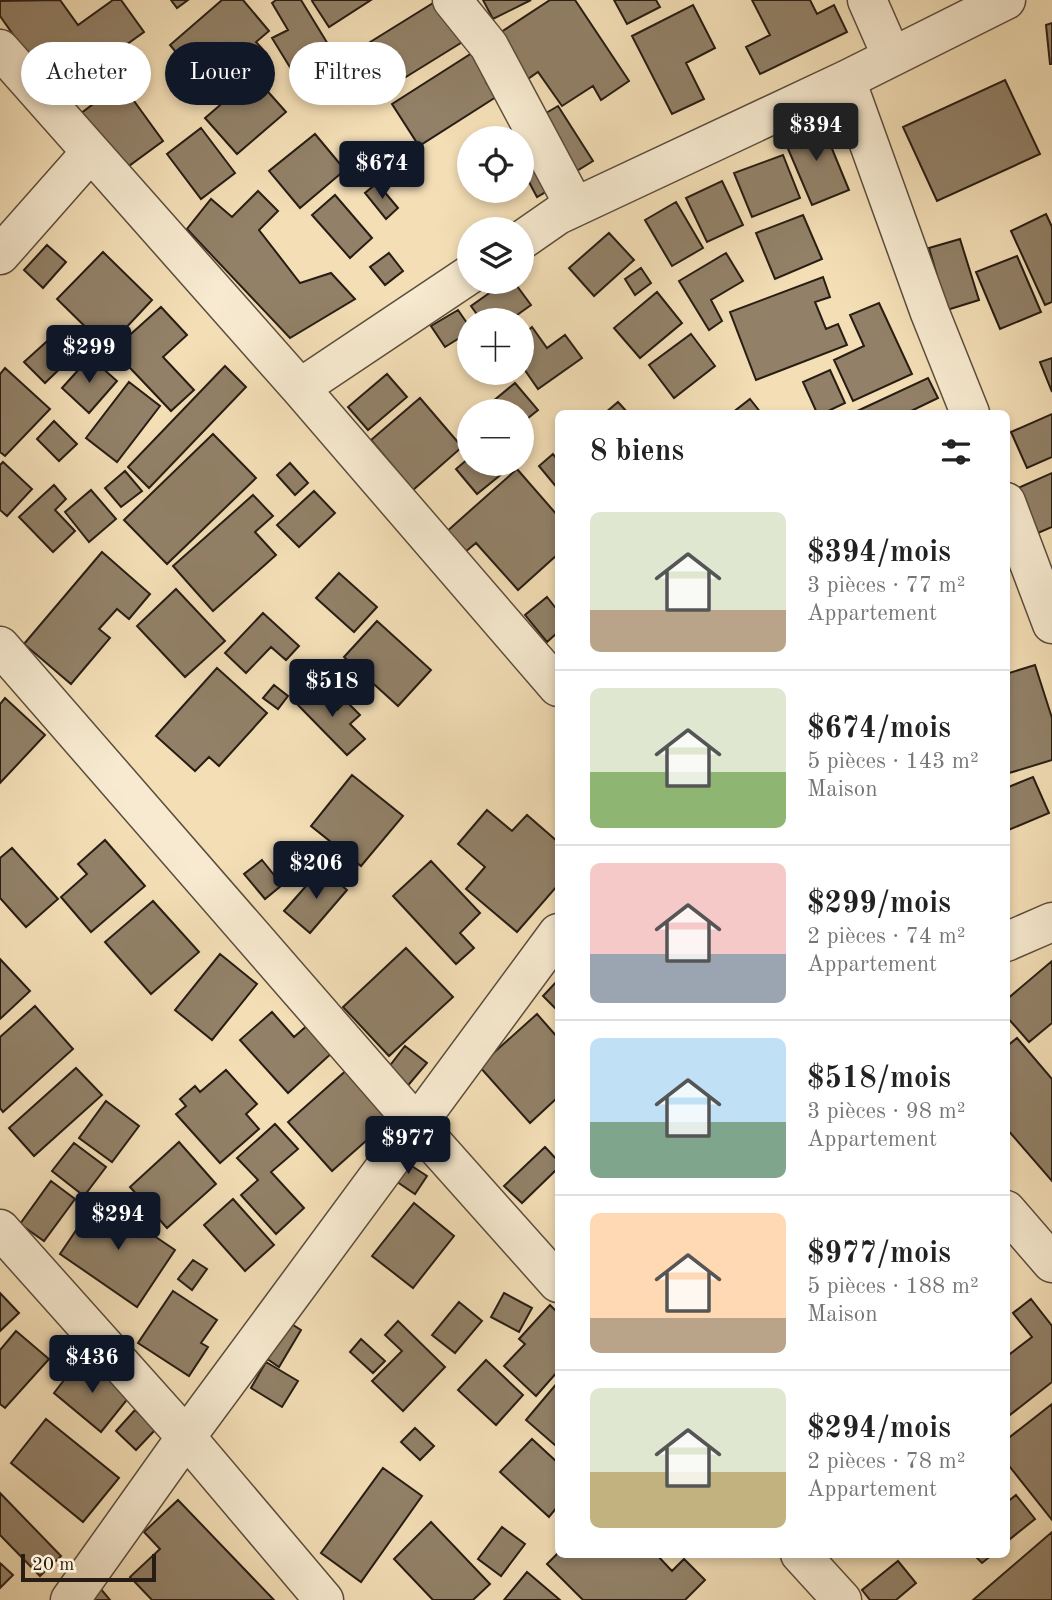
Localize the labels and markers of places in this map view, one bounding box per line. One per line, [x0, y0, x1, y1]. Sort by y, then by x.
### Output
pin: $394 [775, 104, 857, 163]
pin: $674 [341, 142, 423, 201]
pin: $299 [48, 326, 130, 385]
pin: $518 [291, 660, 373, 719]
pin: $206 [275, 842, 357, 901]
pin: $977 [367, 1116, 449, 1176]
pin: $294 [77, 1192, 159, 1252]
pin: $436 [51, 1336, 133, 1395]

